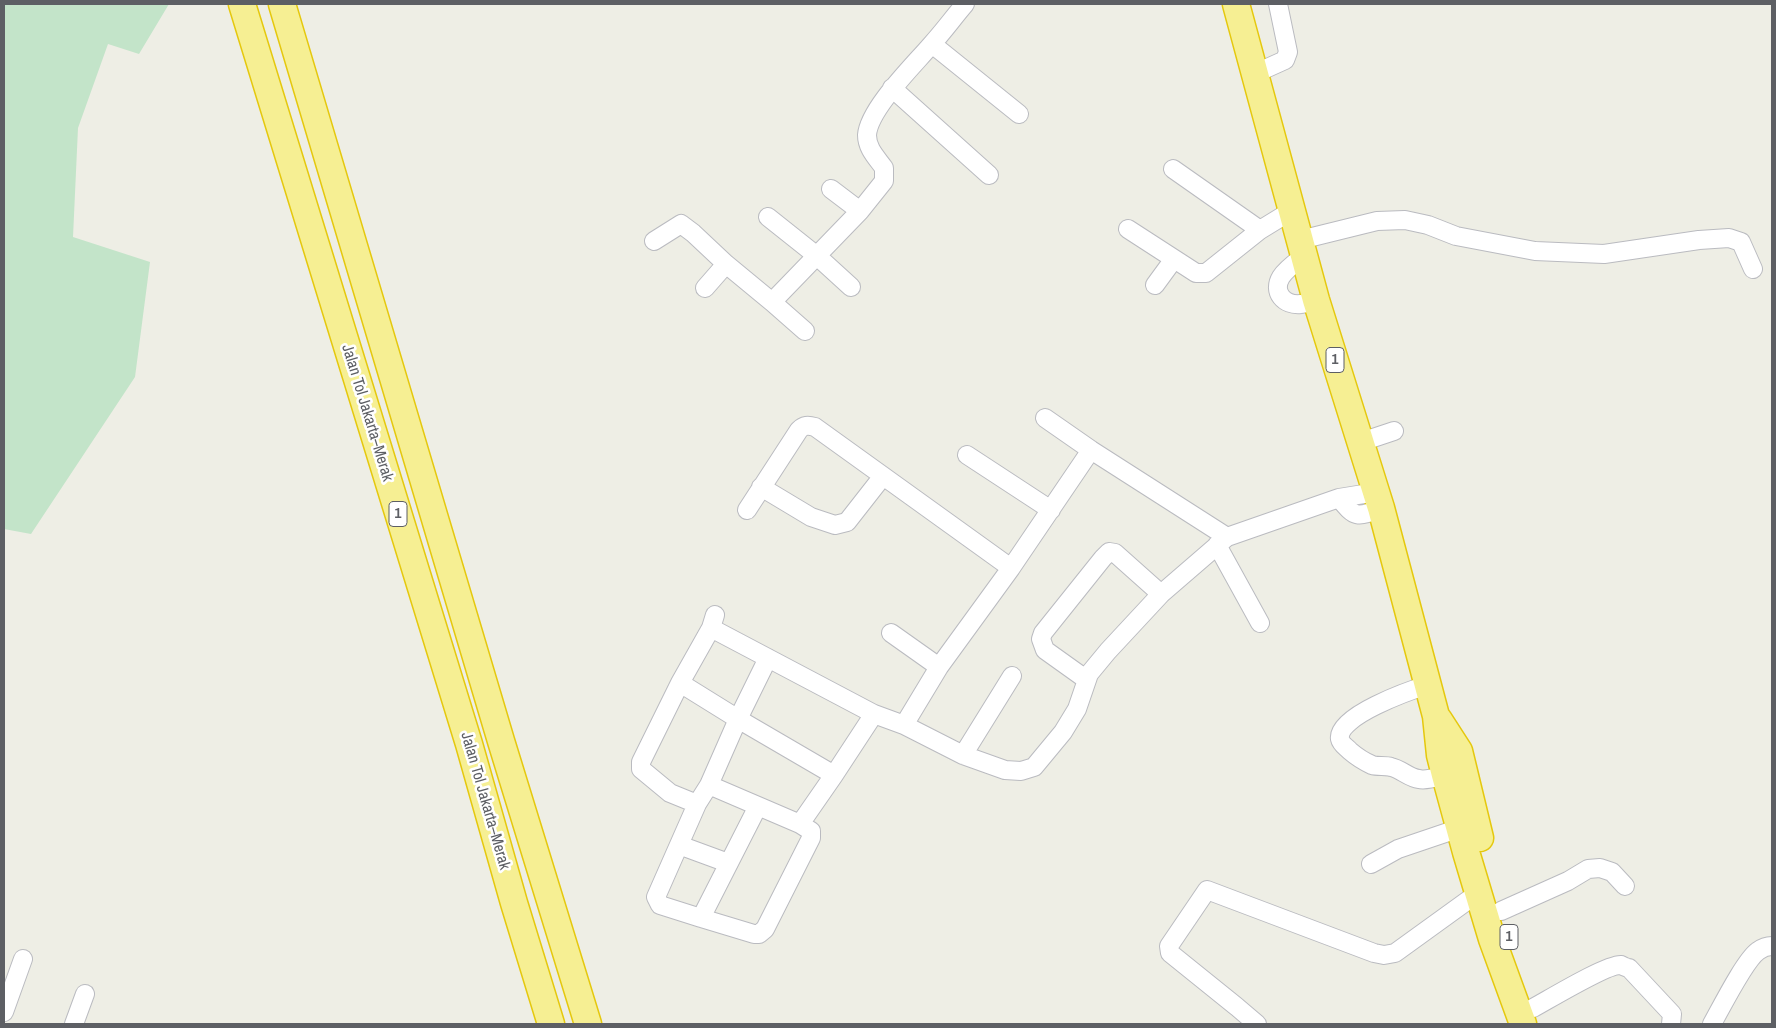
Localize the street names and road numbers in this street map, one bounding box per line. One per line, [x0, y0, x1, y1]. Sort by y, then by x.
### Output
street label: Jalan Tol Jakarta–Merak [337, 342, 397, 484]
road number: 1 [1326, 348, 1344, 372]
road number: 1 [389, 502, 407, 526]
street label: Jalan Tol Jakarta–Merak [456, 730, 514, 872]
road number: 1 [1500, 924, 1518, 950]

